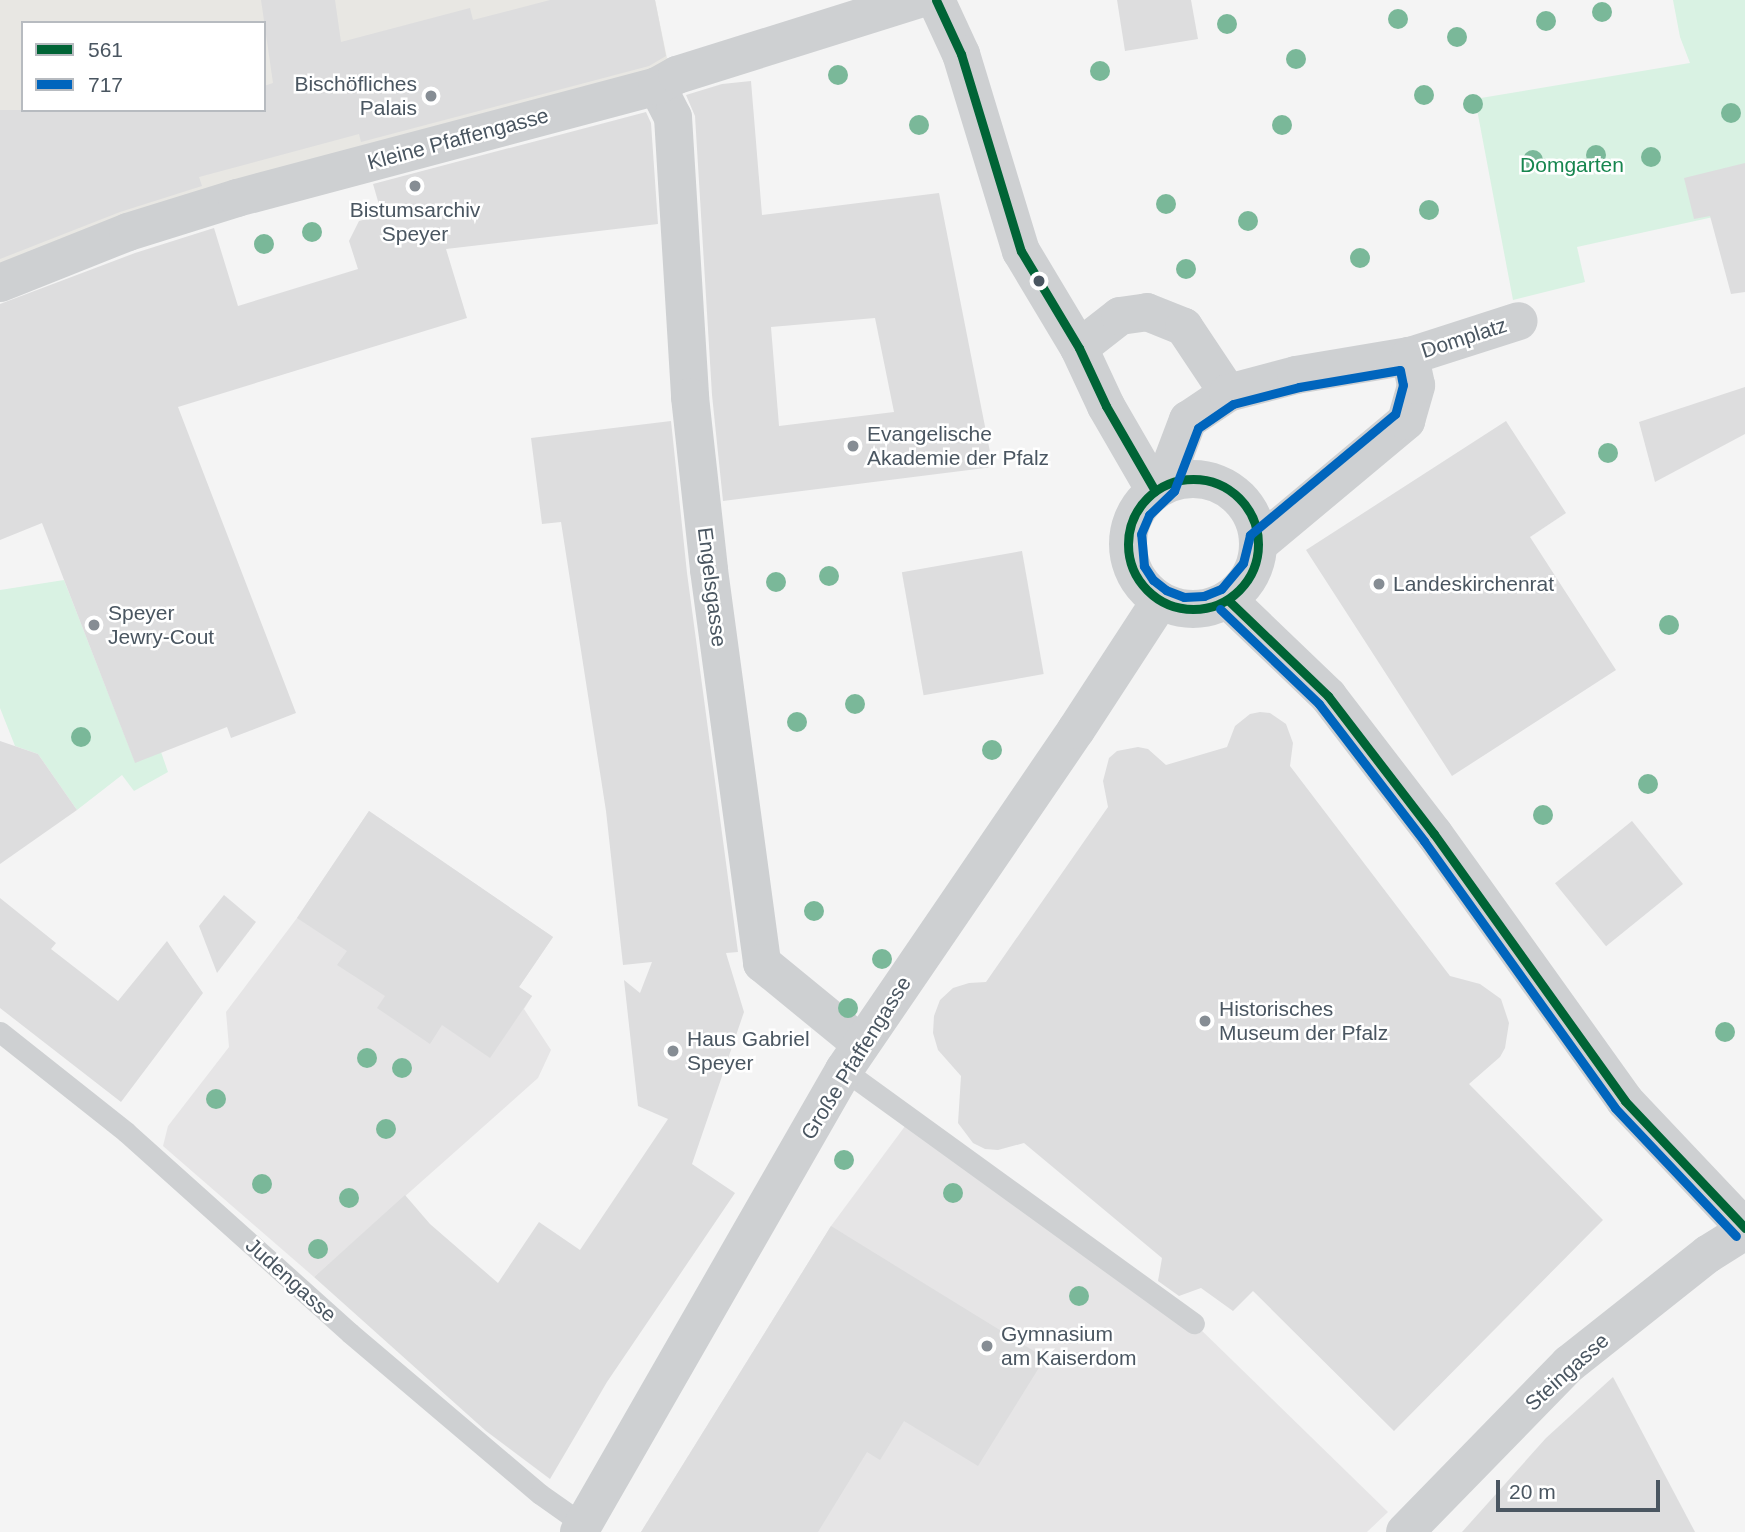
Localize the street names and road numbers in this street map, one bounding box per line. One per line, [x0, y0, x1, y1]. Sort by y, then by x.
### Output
street label: Kleine Pfaffengasse [365, 103, 551, 175]
street label: Domplatz [1418, 312, 1510, 364]
street label: Engelsgasse [692, 526, 732, 648]
street label: Große Pfaffengasse [796, 972, 916, 1144]
street label: Judengasse [240, 1233, 342, 1327]
street label: Steingasse [1520, 1328, 1614, 1416]

